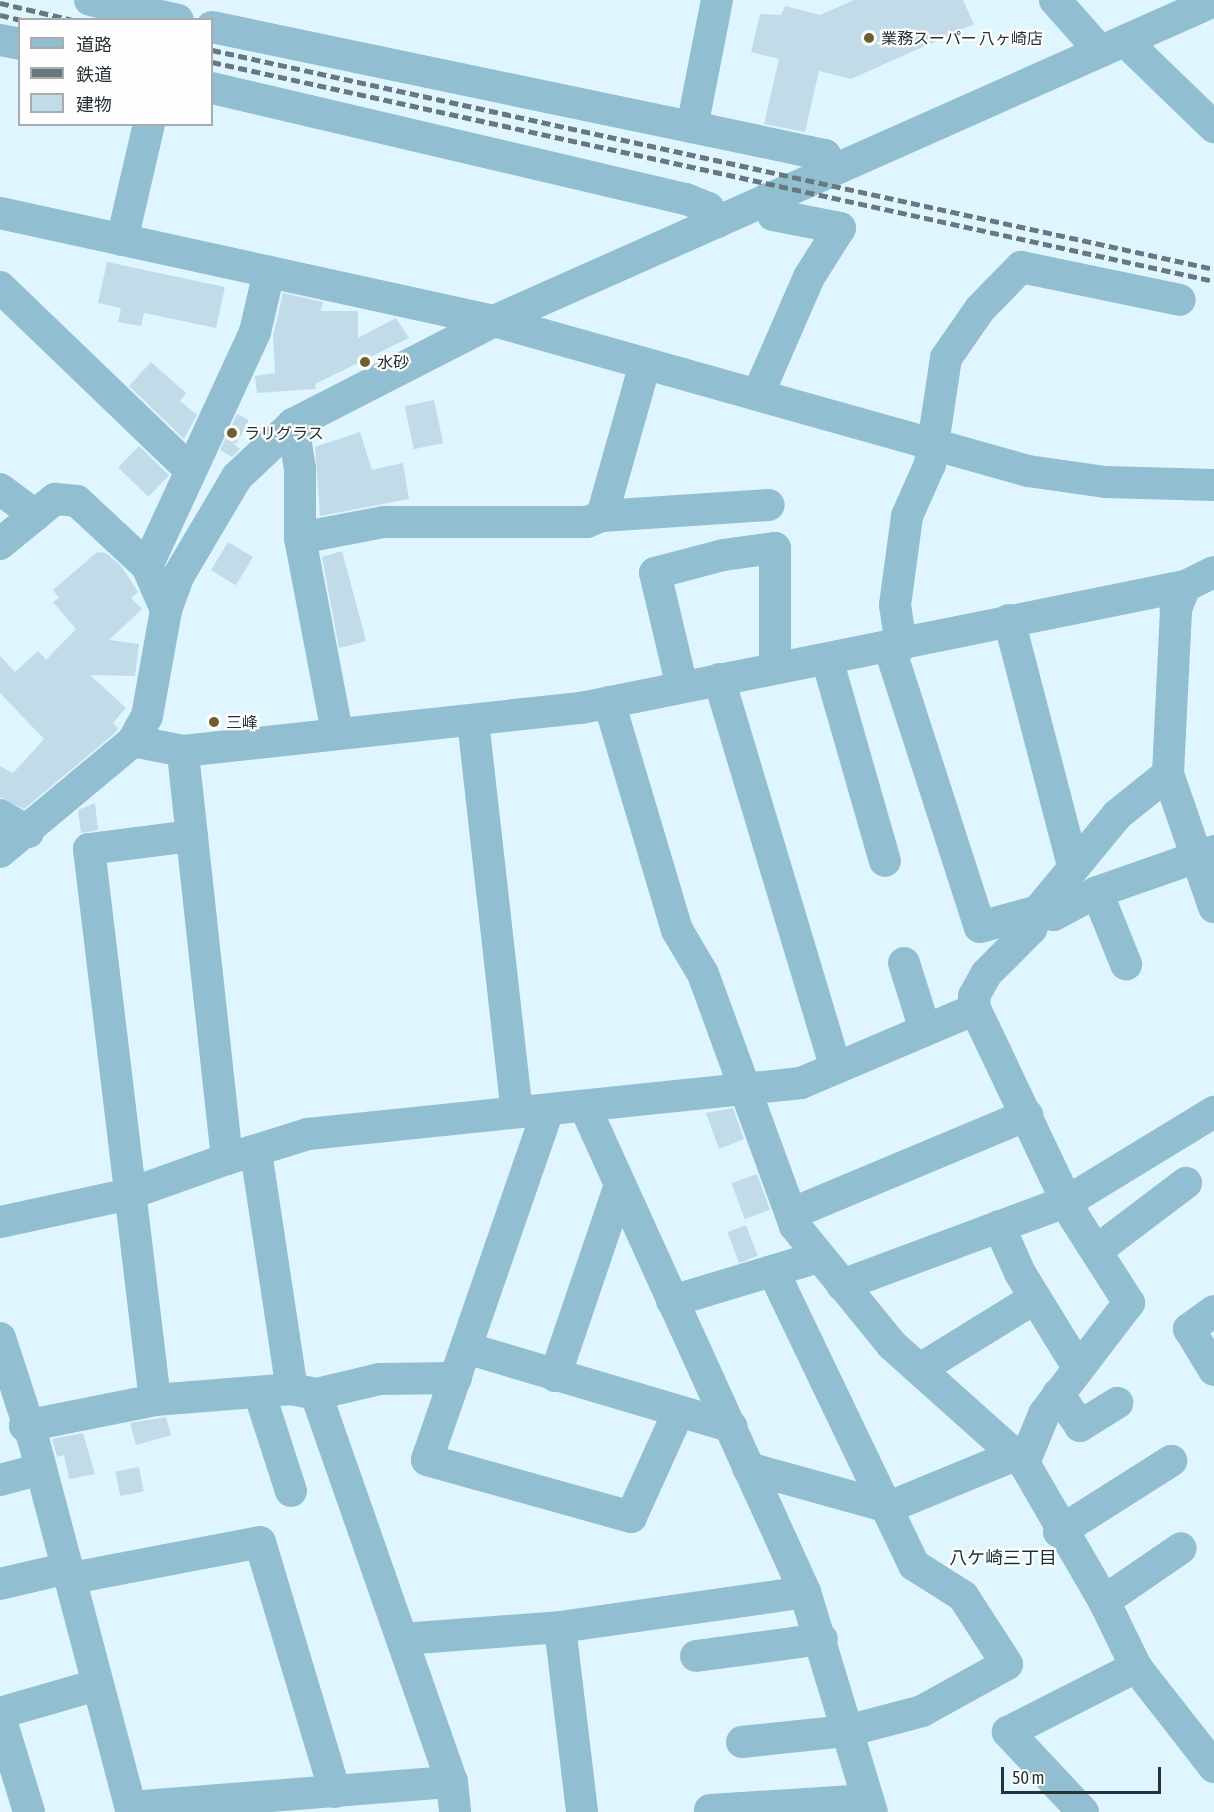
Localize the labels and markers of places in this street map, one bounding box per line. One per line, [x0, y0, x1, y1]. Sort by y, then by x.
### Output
place label: 業務スーパー 八ヶ崎店 [881, 28, 1043, 48]
marker: 業務スーパー 八ヶ崎店 [862, 31, 876, 45]
place label: 水砂 [377, 352, 409, 372]
marker: 水砂 [358, 355, 372, 369]
place label: ラリグラス [244, 423, 324, 443]
marker: ラリグラス [225, 426, 239, 440]
place label: 三峰 [226, 712, 258, 732]
marker: 三峰 [207, 715, 221, 729]

